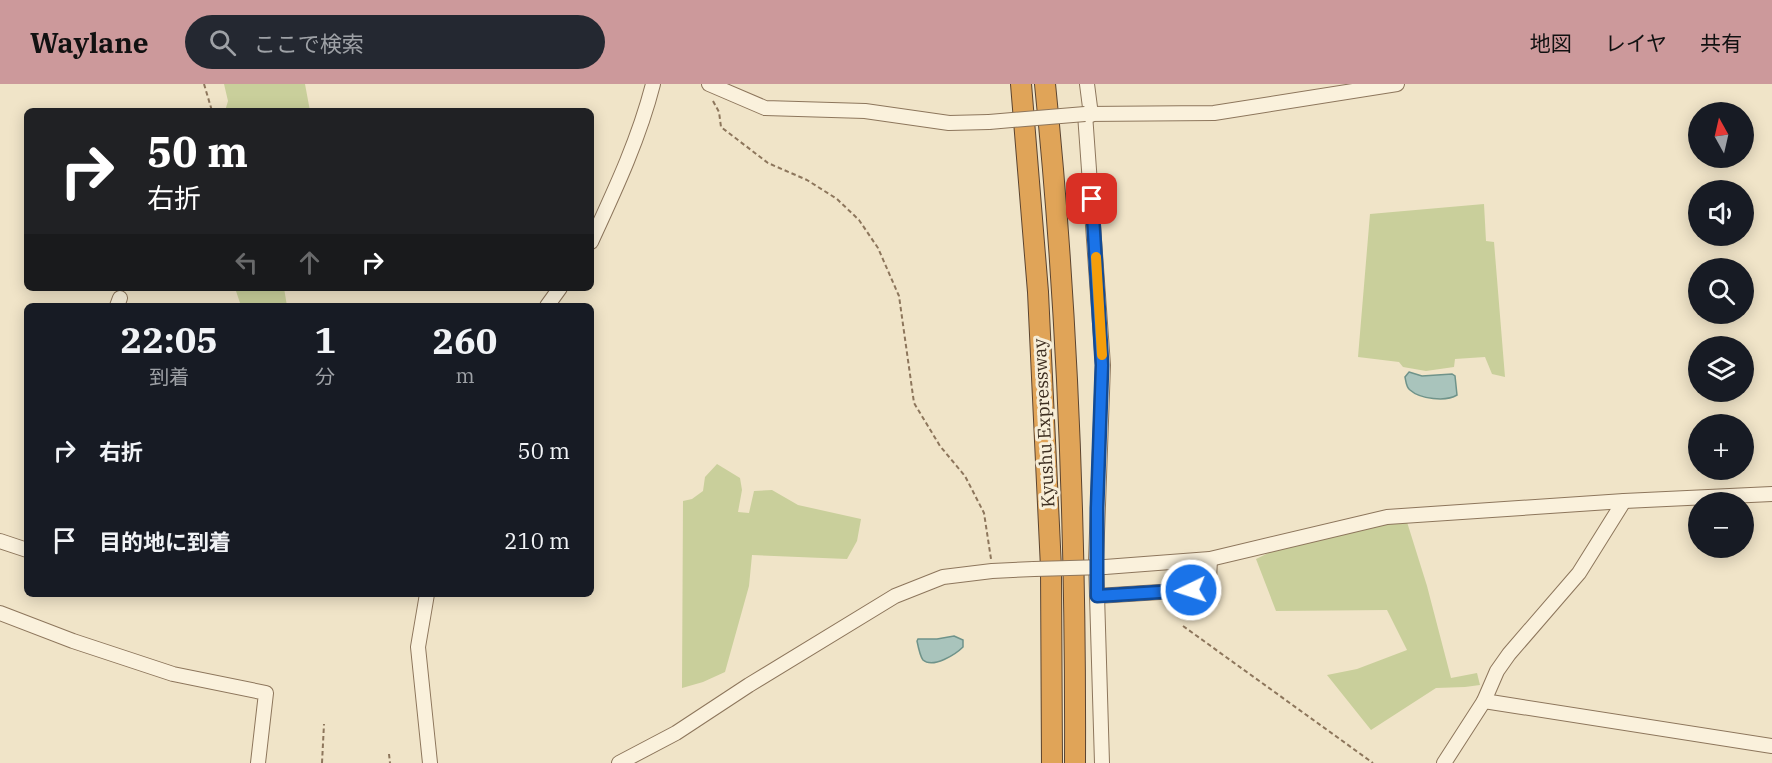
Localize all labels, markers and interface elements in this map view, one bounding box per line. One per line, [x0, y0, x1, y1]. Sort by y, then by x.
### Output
search box [185, 15, 605, 69]
text: Waylane [30, 24, 149, 61]
icon: search [206, 26, 239, 59]
text: ここで検索 [254, 29, 364, 58]
text: 地図 [1530, 29, 1572, 57]
text: レイヤ [1605, 29, 1667, 57]
text: 共有 [1700, 29, 1742, 57]
north arrow [1688, 102, 1754, 168]
map controls [1688, 102, 1754, 558]
text: 50 m [147, 124, 248, 179]
icon: right [48, 132, 126, 210]
pin [1066, 173, 1117, 224]
text: 右折 [147, 180, 201, 215]
button: sound [1688, 180, 1754, 246]
icon: arrive [1075, 182, 1108, 215]
icon: left [230, 246, 263, 279]
icon: ahead [293, 246, 326, 279]
icon: right [356, 246, 389, 279]
button: search [1688, 258, 1754, 324]
text: 22:05 [121, 316, 218, 363]
text: 1 [314, 316, 336, 363]
text: 260 [433, 317, 497, 364]
button: layers [1688, 336, 1754, 402]
street label: Kyushu Expressway [1028, 338, 1059, 508]
text: m [455, 362, 475, 389]
text: 到着 [149, 363, 189, 390]
text: 分 [315, 363, 335, 390]
button: + [1688, 414, 1754, 480]
icon: right [48, 434, 81, 467]
text: 50 m [518, 436, 570, 465]
text: 右折 [99, 437, 143, 466]
button: − [1688, 492, 1754, 558]
icon: arrive [48, 524, 81, 557]
text: 210 m [504, 526, 570, 555]
text: 目的地に到着 [99, 527, 231, 556]
position arrow [1159, 558, 1223, 622]

